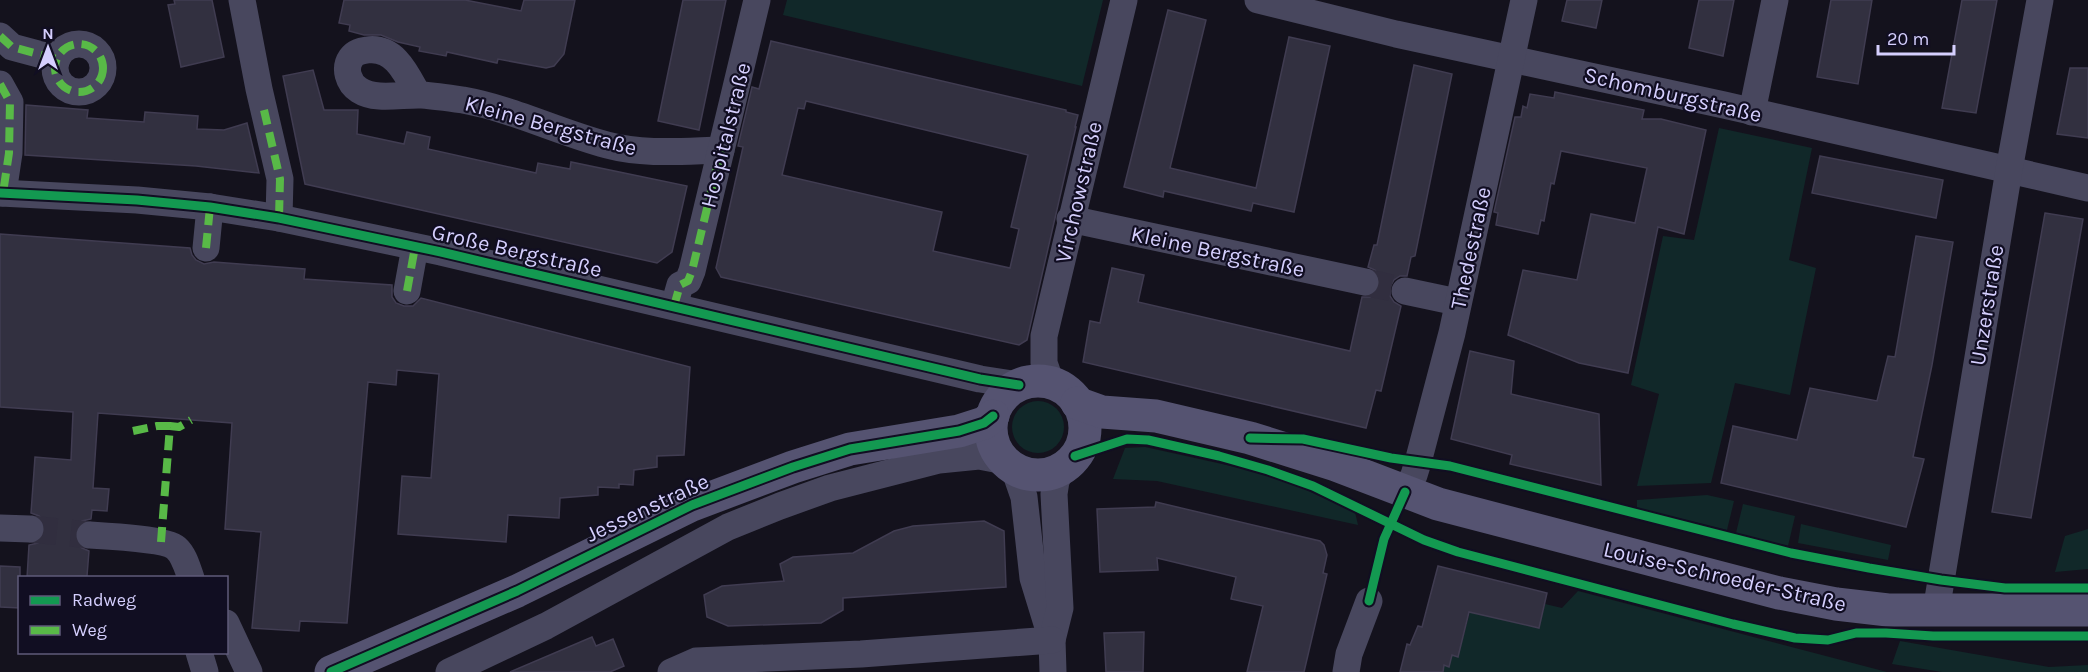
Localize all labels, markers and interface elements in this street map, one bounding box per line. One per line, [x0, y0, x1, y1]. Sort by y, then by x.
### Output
north arrow [18, 18, 78, 78]
scale bar [1878, 18, 1954, 56]
text: N [42, 24, 54, 43]
text: 20 m [1887, 28, 1929, 50]
street label: Hospitalstraße [695, 60, 757, 211]
street label: Schomburgstraße [1581, 62, 1764, 128]
street label: Kleine Bergstraße [462, 91, 640, 161]
street label: Virchowstraße [1050, 119, 1108, 265]
street label: Thedestraße [1445, 185, 1497, 312]
street label: Große Bergstraße [429, 219, 604, 283]
street label: Kleine Bergstraße [1129, 221, 1307, 283]
street label: Unzerstraße [1965, 243, 2009, 367]
street label: Jessenstraße [582, 468, 713, 548]
street label: Louise-Schroeder-Straße [1601, 536, 1849, 618]
legend [18, 576, 228, 654]
text: Radweg [72, 589, 136, 611]
text: Weg [72, 619, 107, 641]

